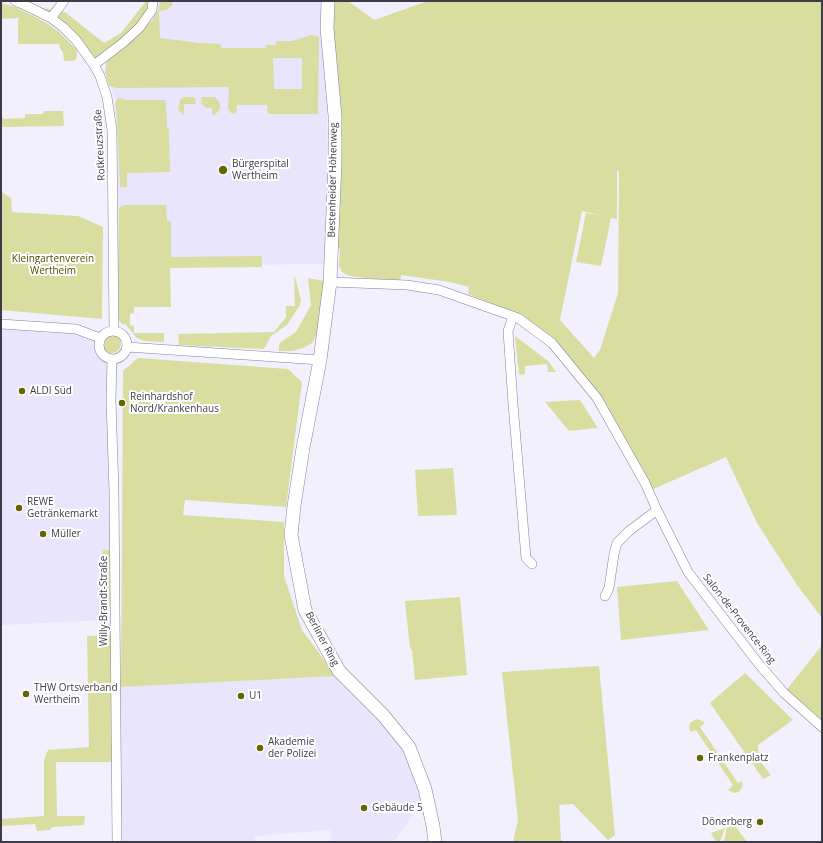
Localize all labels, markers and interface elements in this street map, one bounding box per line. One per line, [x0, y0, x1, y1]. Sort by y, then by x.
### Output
street label: Rotkreuzstraße [92, 109, 108, 181]
street label: Bestenheider Höhenweg [326, 122, 340, 238]
place label: Bürgerspital Wertheim [232, 158, 289, 182]
marker: Bürgerspital Wertheim [217, 164, 229, 176]
park label: Kleingartenverein Wertheim [12, 253, 94, 276]
place label: ALDI Süd [30, 385, 72, 397]
marker: ALDI Süd [17, 386, 27, 396]
place label: Reinhardshof Nord/Krankenhaus [130, 391, 219, 414]
marker: Reinhardshof Nord/Krankenhaus [117, 398, 127, 408]
place label: REWE Getränkemarkt [27, 496, 98, 520]
marker: REWE Getränkemarkt [14, 503, 24, 513]
place label: Müller [51, 528, 81, 540]
marker: Müller [38, 529, 48, 539]
street label: Willy-Brandt-Straße [98, 556, 110, 646]
street label: Salon-de-Provence-Ring [700, 572, 778, 666]
street label: Berliner Ring [303, 610, 341, 668]
place label: THW Ortsverband Wertheim [34, 682, 118, 706]
marker: THW Ortsverband Wertheim [21, 689, 31, 699]
place label: U1 [249, 690, 262, 702]
marker: U1 [236, 691, 246, 701]
place label: Akademie der Polizei [268, 736, 316, 760]
marker: Akademie der Polizei [255, 743, 265, 753]
place label: Frankenplatz [708, 752, 768, 764]
marker: Frankenplatz [695, 753, 705, 763]
place label: Gebäude 5 [372, 802, 423, 814]
marker: Gebäude 5 [359, 803, 369, 813]
place label: Dönerberg [702, 816, 752, 828]
marker: Dönerberg [755, 817, 765, 827]

